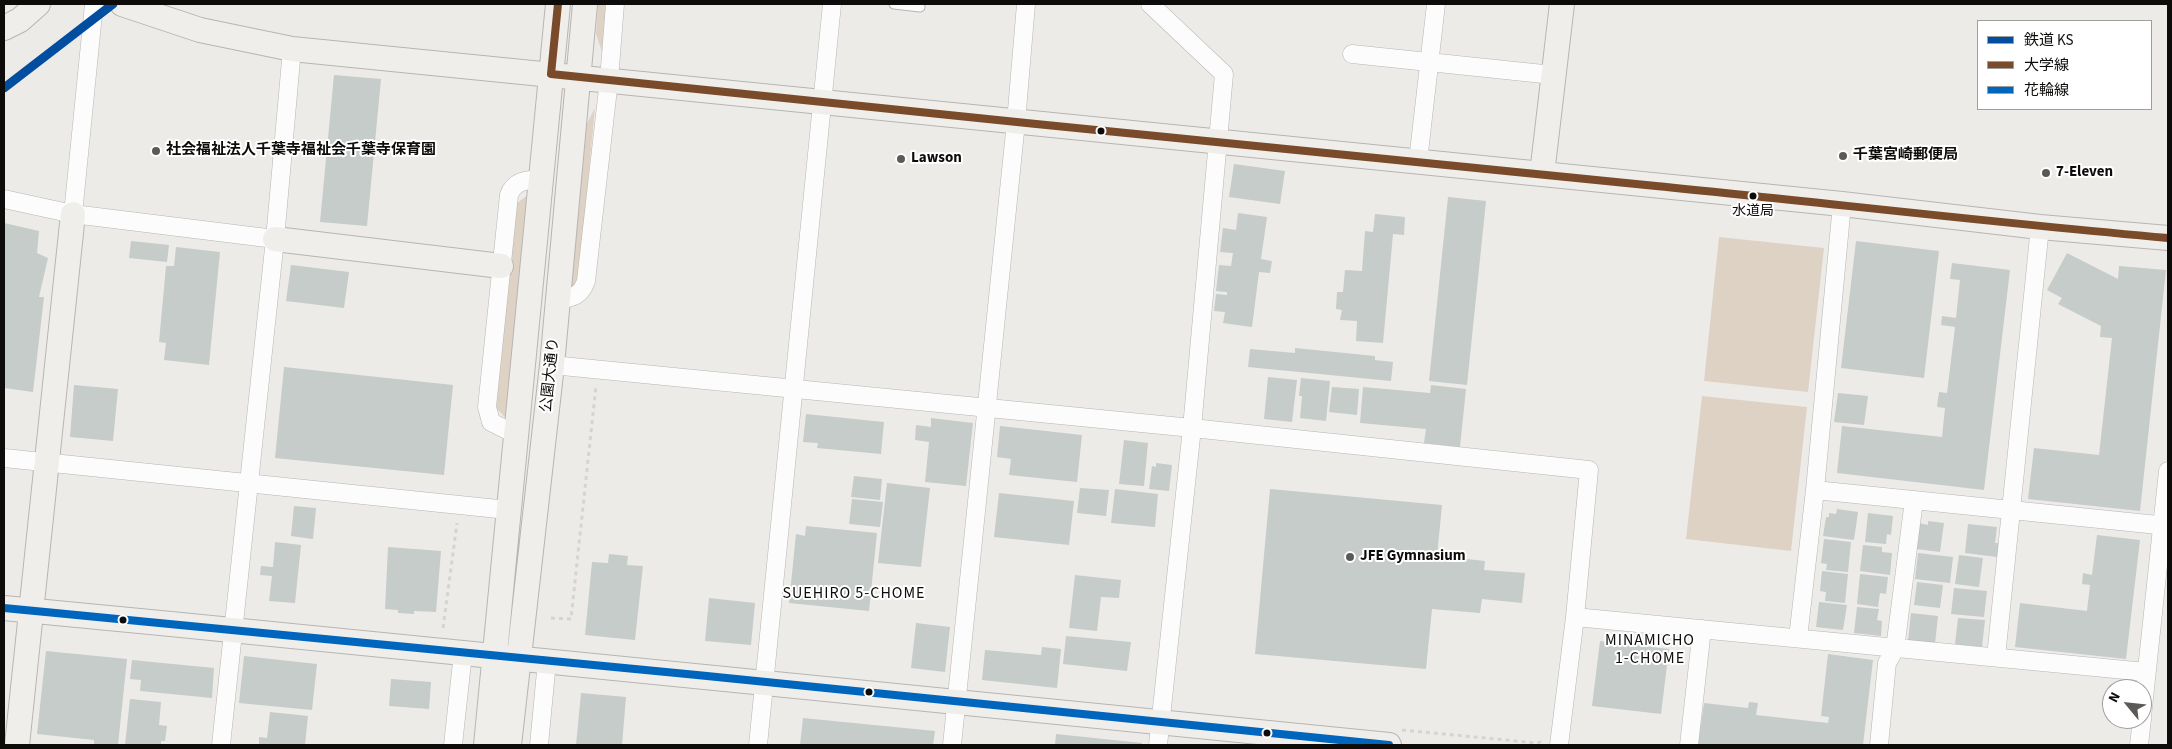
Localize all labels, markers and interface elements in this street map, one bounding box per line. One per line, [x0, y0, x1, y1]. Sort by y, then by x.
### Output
legend [1977, 20, 2152, 110]
text: 鉄道 KS [2024, 30, 2074, 51]
text: 大学線 [2024, 55, 2069, 76]
text: 花輪線 [2024, 80, 2069, 101]
unlabelled marker [1096, 126, 1106, 136]
place label: 社会福祉法人千葉寺福祉会千葉寺保育園 [166, 142, 436, 160]
marker: 社会福祉法人千葉寺福祉会千葉寺保育園 [150, 145, 162, 157]
place label: 千葉宮崎郵便局 [1853, 147, 1958, 165]
place label: Lawson [911, 150, 962, 168]
marker: 千葉宮崎郵便局 [1837, 150, 1849, 162]
marker: Lawson [895, 153, 907, 165]
place label: 7-Eleven [2056, 164, 2113, 182]
marker: 7-Eleven [2040, 167, 2052, 179]
marker: 水道局 [1748, 191, 1758, 201]
place label: 水道局 [1732, 204, 1774, 220]
street label: 公園大通り [538, 337, 564, 413]
place label: JFE Gymnasium [1360, 548, 1466, 566]
marker: JFE Gymnasium [1344, 551, 1356, 563]
district label: SUEHIRO 5-CHOME [781, 584, 927, 604]
unlabelled marker [118, 615, 128, 625]
district label: MINAMICHO 1-CHOME [1604, 631, 1696, 669]
north arrow [2102, 679, 2152, 729]
unlabelled marker [864, 687, 874, 697]
text: N [2104, 689, 2126, 706]
unlabelled marker [1262, 728, 1272, 738]

